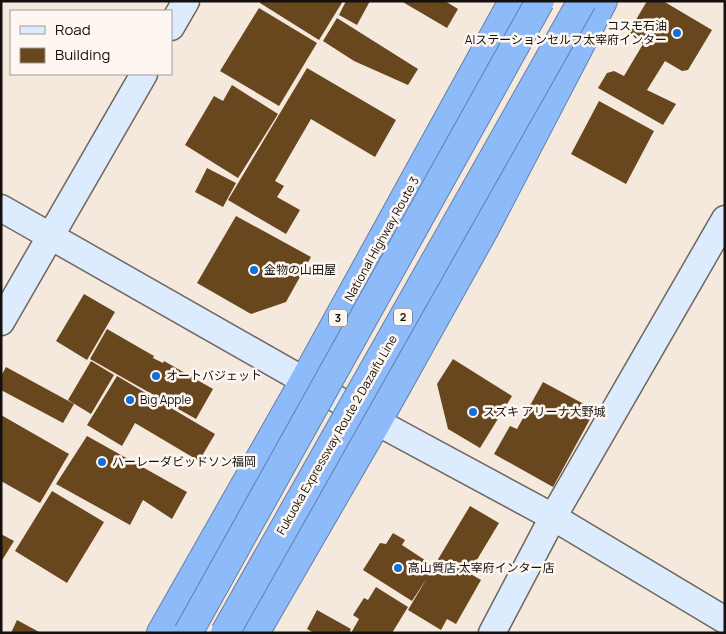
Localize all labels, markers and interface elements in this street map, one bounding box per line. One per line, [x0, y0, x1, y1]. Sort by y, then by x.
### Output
legend [10, 10, 172, 75]
place label: コスモ石油 AIステーションセルフ太宰府インター [465, 17, 667, 48]
text: Road [55, 19, 91, 40]
marker: コスモ石油 AIステーションセルフ太宰府インター [671, 27, 683, 39]
text: Building [55, 44, 110, 65]
street label: National Highway Route 3 [340, 173, 423, 304]
place label: 金物の山田屋 [264, 261, 336, 278]
marker: 金物の山田屋 [248, 264, 260, 276]
road number: 2 [394, 308, 412, 326]
road number: 3 [329, 310, 347, 326]
street label: Fukuoka Expressway Route 2 Dazaifu Line [272, 332, 401, 538]
place label: オートバジェット [166, 367, 262, 384]
marker: オートバジェット [150, 370, 162, 382]
place label: Big Apple [140, 391, 191, 408]
marker: Big Apple [124, 394, 136, 406]
place label: スズキ アリーナ大野城 [483, 403, 605, 420]
marker: スズキ アリーナ大野城 [467, 406, 479, 418]
place label: ハーレーダビッドソン福岡 [112, 453, 256, 470]
marker: ハーレーダビッドソン福岡 [96, 456, 108, 468]
place label: 高山質店 太宰府インター店 [408, 559, 554, 576]
marker: 高山質店 太宰府インター店 [392, 562, 404, 574]

